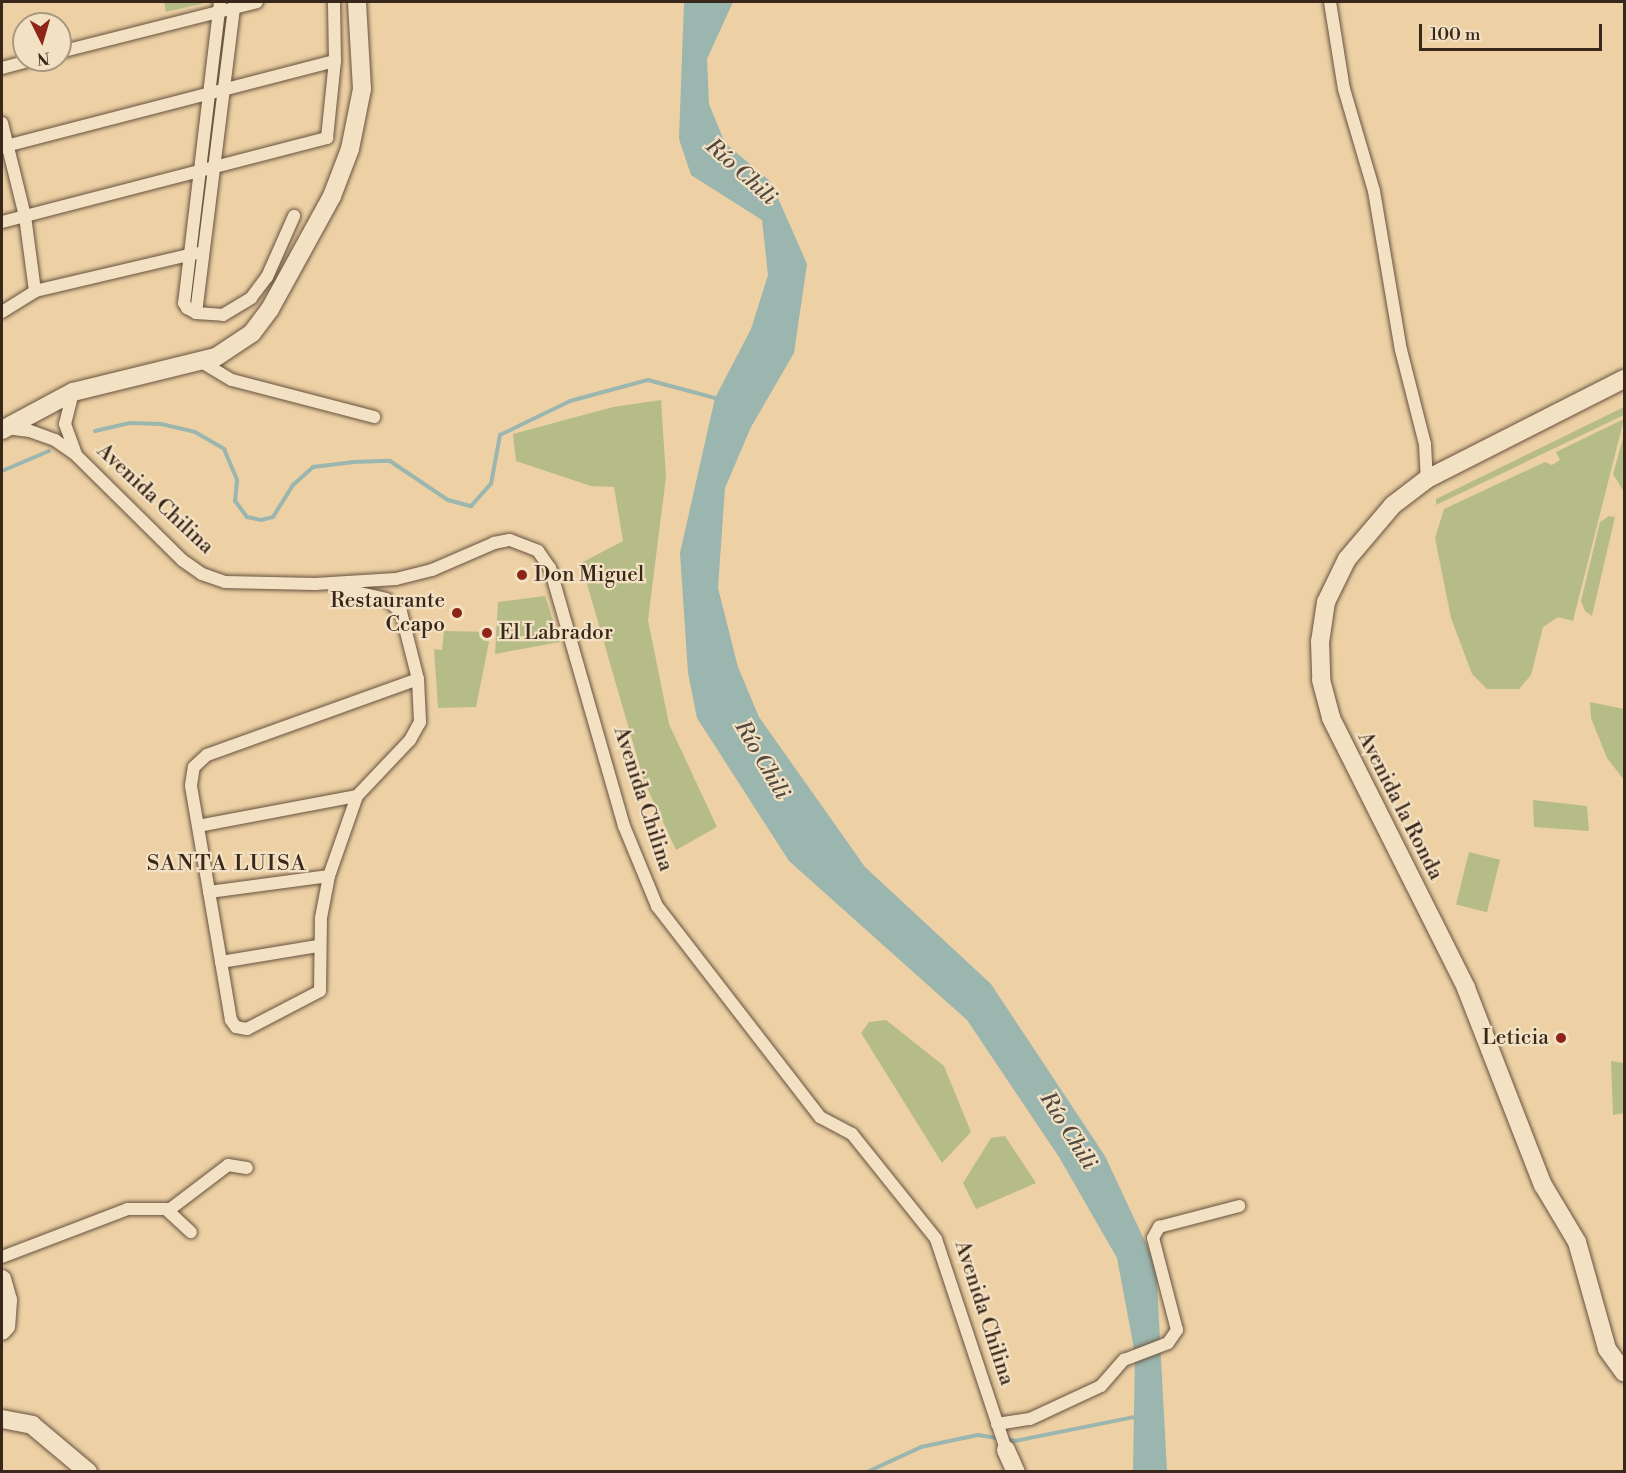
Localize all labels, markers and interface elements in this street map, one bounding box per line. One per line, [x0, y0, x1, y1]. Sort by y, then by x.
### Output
north arrow [12, 12, 72, 72]
scale bar [1422, 12, 1605, 50]
text: 100 m [1430, 23, 1481, 46]
text: N [36, 47, 51, 68]
water label: Río Chili [700, 133, 782, 211]
street label: Avenida Chilina [91, 438, 219, 560]
place label: Don Miguel [534, 562, 644, 588]
marker: Don Miguel [515, 568, 529, 582]
place label: Restaurante Ccapo [330, 588, 445, 638]
marker: Restaurante Ccapo [450, 606, 464, 620]
place label: El Labrador [499, 620, 613, 646]
marker: El Labrador [480, 626, 494, 640]
water label: Río Chili [729, 716, 795, 804]
street label: Avenida Chilina [608, 723, 678, 875]
street label: Avenida la Ronda [1352, 728, 1448, 884]
district label: SANTA LUISA [147, 851, 307, 877]
place label: Leticia [1482, 1025, 1549, 1051]
marker: Leticia [1554, 1031, 1568, 1045]
water label: Río Chili [1034, 1087, 1102, 1175]
street label: Avenida Chilina [949, 1237, 1019, 1389]

